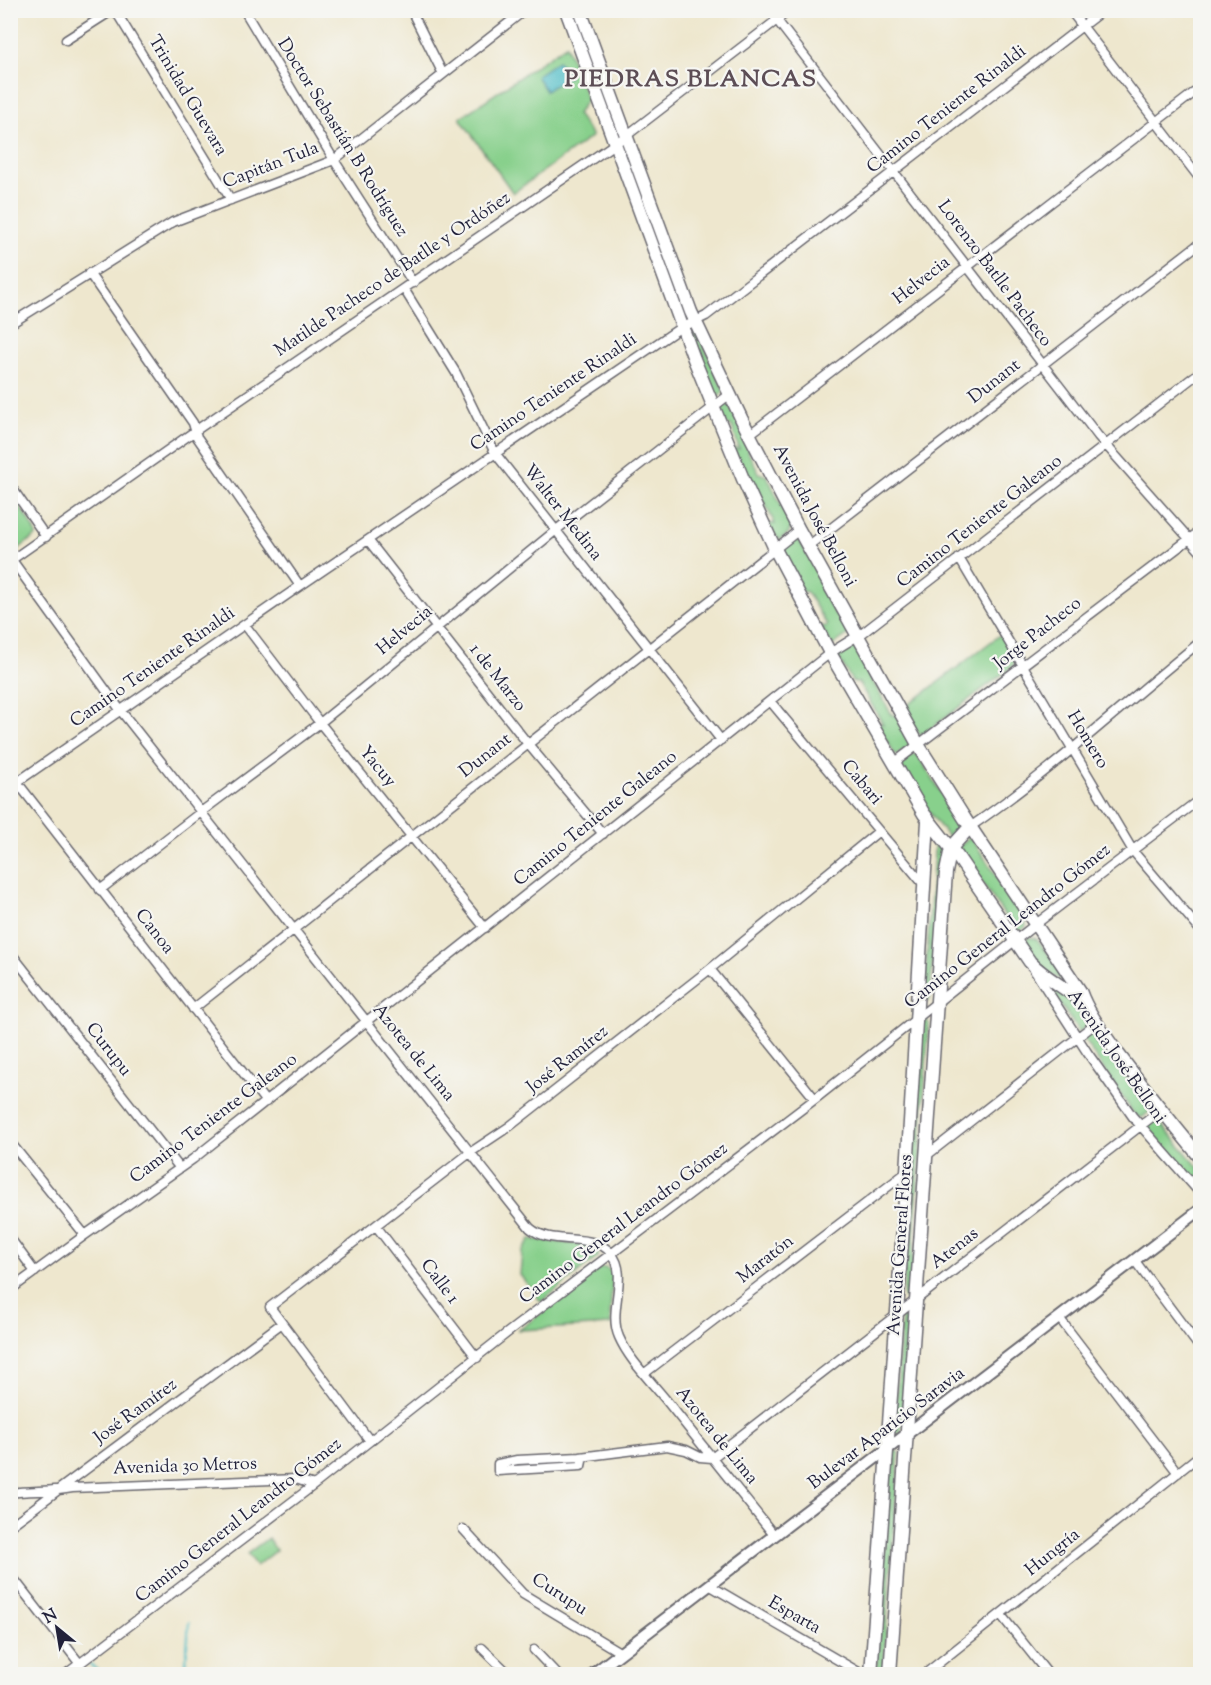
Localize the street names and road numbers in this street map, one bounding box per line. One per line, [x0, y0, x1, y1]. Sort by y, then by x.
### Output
street label: Trinidad Guevara [141, 31, 233, 161]
street label: Doctor Sebastián B Rodríguez [270, 33, 414, 243]
street label: Camino Teniente Rinaldi [862, 39, 1032, 181]
street label: Capitán Tula [219, 136, 323, 196]
street label: Matilde Pacheco de Batlle y Ordóñez [270, 186, 516, 364]
street label: Lorenzo Batlle Pacheco [930, 195, 1058, 353]
street label: Helvecia [888, 250, 956, 312]
street label: Camino Teniente Rinaldi [465, 327, 643, 459]
street label: Dunant [963, 353, 1027, 411]
street label: Avenida José Belloni [765, 440, 863, 592]
street label: Camino Teniente Galeano [892, 449, 1068, 595]
street label: Walter Medina [516, 459, 608, 567]
street label: Jorge Pacheco [988, 591, 1088, 677]
street label: Helvecia [371, 600, 439, 662]
street label: Camino Teniente Rinaldi [65, 601, 241, 735]
street label: 1 de Marzo [462, 638, 532, 718]
street label: Homero [1059, 706, 1115, 774]
street label: Dunant [454, 727, 518, 785]
street label: Yacuy [352, 741, 402, 794]
street label: Camino Teniente Galeano [509, 745, 684, 893]
street label: Cabari [834, 755, 888, 811]
street label: Camino General Leandro Gómez [899, 838, 1117, 1016]
street label: Canoa [128, 904, 180, 960]
street label: Avenida José Belloni [1060, 985, 1172, 1129]
street label: Azotea de Lima [365, 998, 461, 1108]
street label: Curupu [79, 1018, 137, 1082]
street label: José Ramírez [521, 1020, 615, 1101]
street label: Camino Teniente Galeano [125, 1047, 303, 1191]
street label: Camino General Leandro Gómez [514, 1137, 734, 1311]
street label: Avenida General Flores [882, 1154, 920, 1336]
street label: Atenas [925, 1222, 985, 1276]
street label: Maratón [732, 1229, 800, 1291]
street label: Calle 1 [413, 1254, 465, 1310]
street label: Bulevar Aparicio Saravia [803, 1361, 971, 1497]
street label: José Ramírez [88, 1373, 183, 1452]
street label: Azotea de Lima [668, 1381, 764, 1491]
street label: Camino General Leandro Gómez [130, 1432, 348, 1610]
street label: Avenida 30 Metros [113, 1451, 257, 1483]
street label: Hungría [1020, 1523, 1086, 1583]
street label: Curupu [526, 1567, 592, 1623]
street label: Esparta [763, 1590, 825, 1642]

